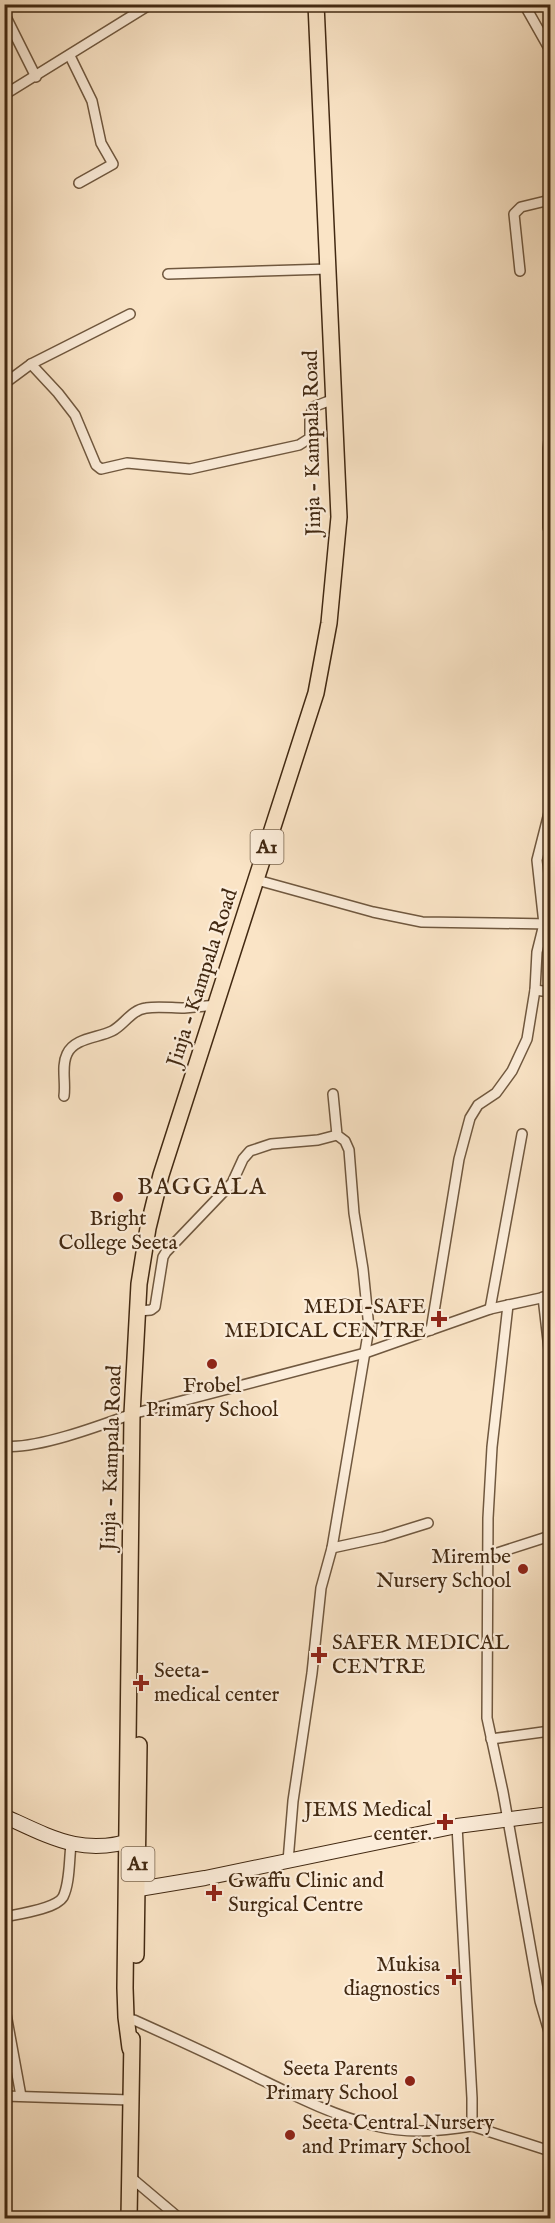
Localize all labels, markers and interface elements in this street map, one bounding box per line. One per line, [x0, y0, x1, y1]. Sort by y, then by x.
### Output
street label: Jinja - Kampala Road [298, 349, 328, 538]
road number: A1 [250, 830, 284, 864]
street label: Jinja - Kampala Road [161, 885, 245, 1072]
district label: BAGGALA [137, 1172, 267, 1203]
marker: Bright College Seeta [111, 1190, 125, 1204]
place label: Bright College Seeta [58, 1206, 179, 1257]
place label: MEDI-SAFE MEDICAL CENTRE [224, 1294, 426, 1345]
marker: MEDI-SAFE MEDICAL CENTRE [430, 1310, 448, 1328]
marker: Frobel Primary School [205, 1357, 219, 1371]
street label: Jinja - Kampala Road [95, 1364, 129, 1553]
place label: Frobel Primary School [146, 1373, 279, 1424]
place label: Mirembe Nursery School [376, 1544, 511, 1595]
marker: Mirembe Nursery School [516, 1562, 530, 1576]
place label: SAFER MEDICAL CENTRE [332, 1630, 509, 1681]
marker: SAFER MEDICAL CENTRE [310, 1646, 328, 1664]
place label: Seeta- medical center [154, 1658, 280, 1709]
marker: Seeta- medical center [132, 1674, 150, 1692]
place label: JEMS Medical center. [302, 1797, 432, 1848]
marker: JEMS Medical center. [436, 1813, 454, 1831]
road number: A1 [122, 1847, 154, 1881]
place label: Gwaffu Clinic and Surgical Centre [228, 1868, 384, 1919]
marker: Gwaffu Clinic and Surgical Centre [205, 1884, 223, 1902]
place label: Mukisa diagnostics [344, 1952, 441, 2003]
marker: Mukisa diagnostics [445, 1968, 463, 1986]
place label: Seeta Parents Primary School [265, 2056, 398, 2107]
marker: Seeta Parents Primary School [403, 2074, 417, 2088]
place label: Seeta Central Nursery and Primary School [302, 2110, 495, 2161]
marker: Seeta Central Nursery and Primary School [283, 2128, 297, 2142]

